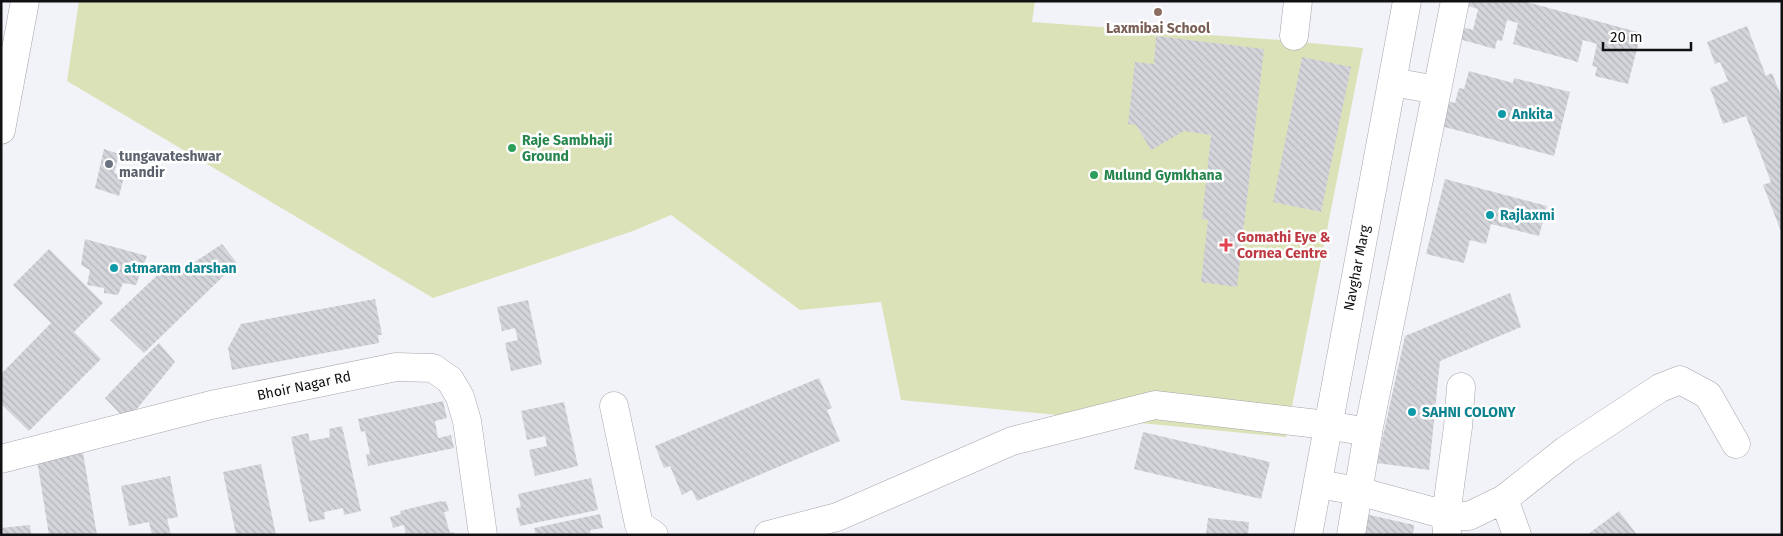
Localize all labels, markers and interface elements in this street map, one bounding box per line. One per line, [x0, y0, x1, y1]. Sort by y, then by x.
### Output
marker: Laxmibai School [1152, 6, 1164, 18]
place label: Laxmibai School [1106, 20, 1211, 37]
scale bar [1603, 20, 1690, 52]
text: 20 m [1610, 28, 1643, 46]
place label: Ankita [1511, 106, 1553, 123]
marker: Ankita [1496, 108, 1508, 120]
place label: Raje Sambhaji Ground [522, 132, 612, 165]
marker: Raje Sambhaji Ground [506, 142, 518, 154]
place label: tungavateshwar mandir [119, 148, 222, 181]
marker: tungavateshwar mandir [103, 158, 115, 170]
place label: Mulund Gymkhana [1104, 167, 1223, 184]
marker: Mulund Gymkhana [1088, 169, 1100, 181]
place label: Rajlaxmi [1500, 207, 1555, 224]
marker: Rajlaxmi [1484, 209, 1496, 221]
street label: Navghar Marg [1340, 223, 1374, 312]
place label: Gomathi Eye & Cornea Centre [1237, 229, 1331, 262]
marker: Gomathi Eye & Cornea Centre [1219, 238, 1233, 252]
place label: atmaram darshan [124, 260, 237, 277]
marker: atmaram darshan [108, 262, 120, 274]
street label: Bhoir Nagar Rd [256, 368, 352, 404]
place label: SAHNI COLONY [1422, 404, 1516, 421]
marker: SAHNI COLONY [1406, 406, 1418, 418]

